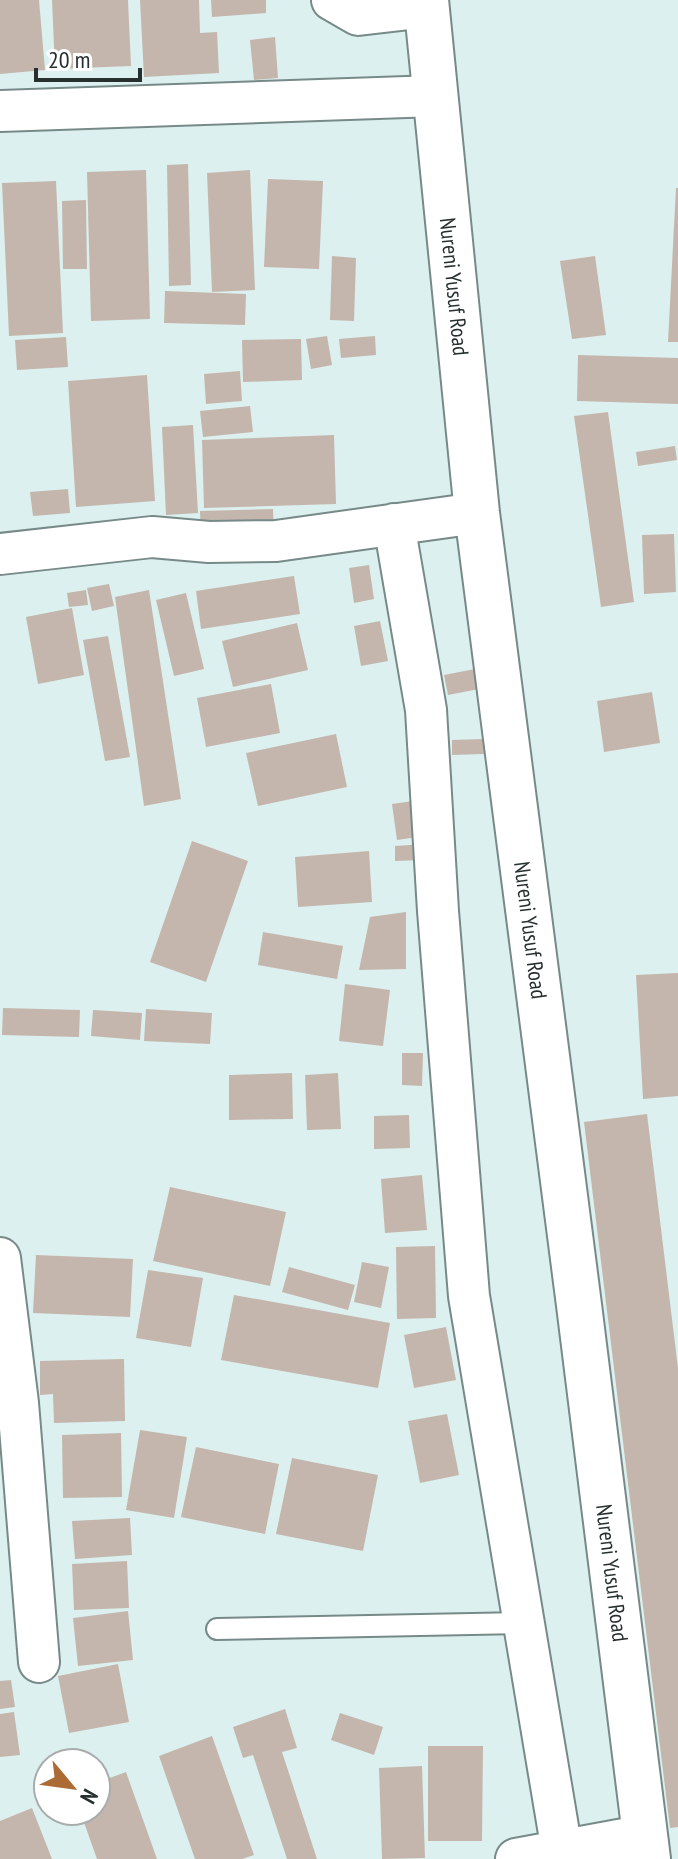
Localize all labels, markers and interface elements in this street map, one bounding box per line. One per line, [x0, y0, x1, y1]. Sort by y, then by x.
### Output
scale bar [36, 32, 140, 82]
text: 20 m [48, 44, 90, 75]
street label: Nureni Yusuf Road [434, 216, 475, 357]
street label: Nureni Yusuf Road [508, 860, 553, 1000]
street label: Nureni Yusuf Road [590, 1503, 635, 1643]
north arrow [32, 1747, 112, 1827]
text: N [74, 1785, 105, 1809]

